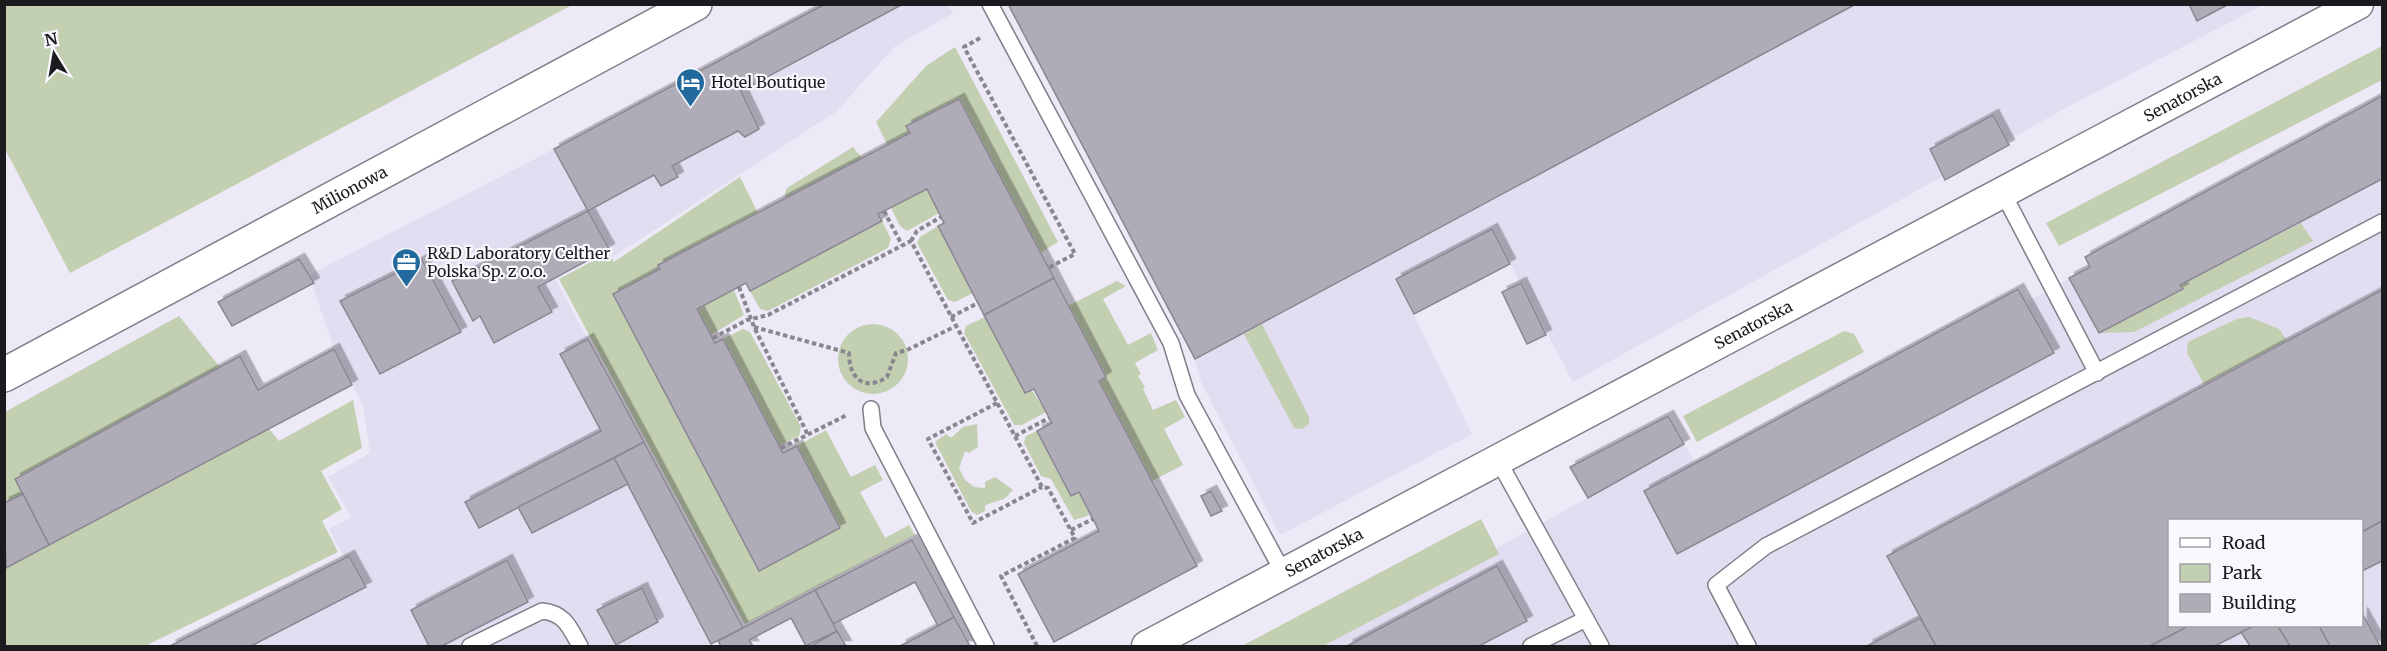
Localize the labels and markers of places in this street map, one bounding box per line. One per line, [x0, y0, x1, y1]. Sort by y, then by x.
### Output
hotel icon: Hotel Boutique [674, 66, 706, 108]
place label: Hotel Boutique [711, 72, 825, 92]
place label: R&D Laboratory Celther Polska Sp. z o.o. [427, 243, 610, 281]
office icon: R&D Laboratory Celther Polska Sp. z o.o. [390, 246, 422, 288]

